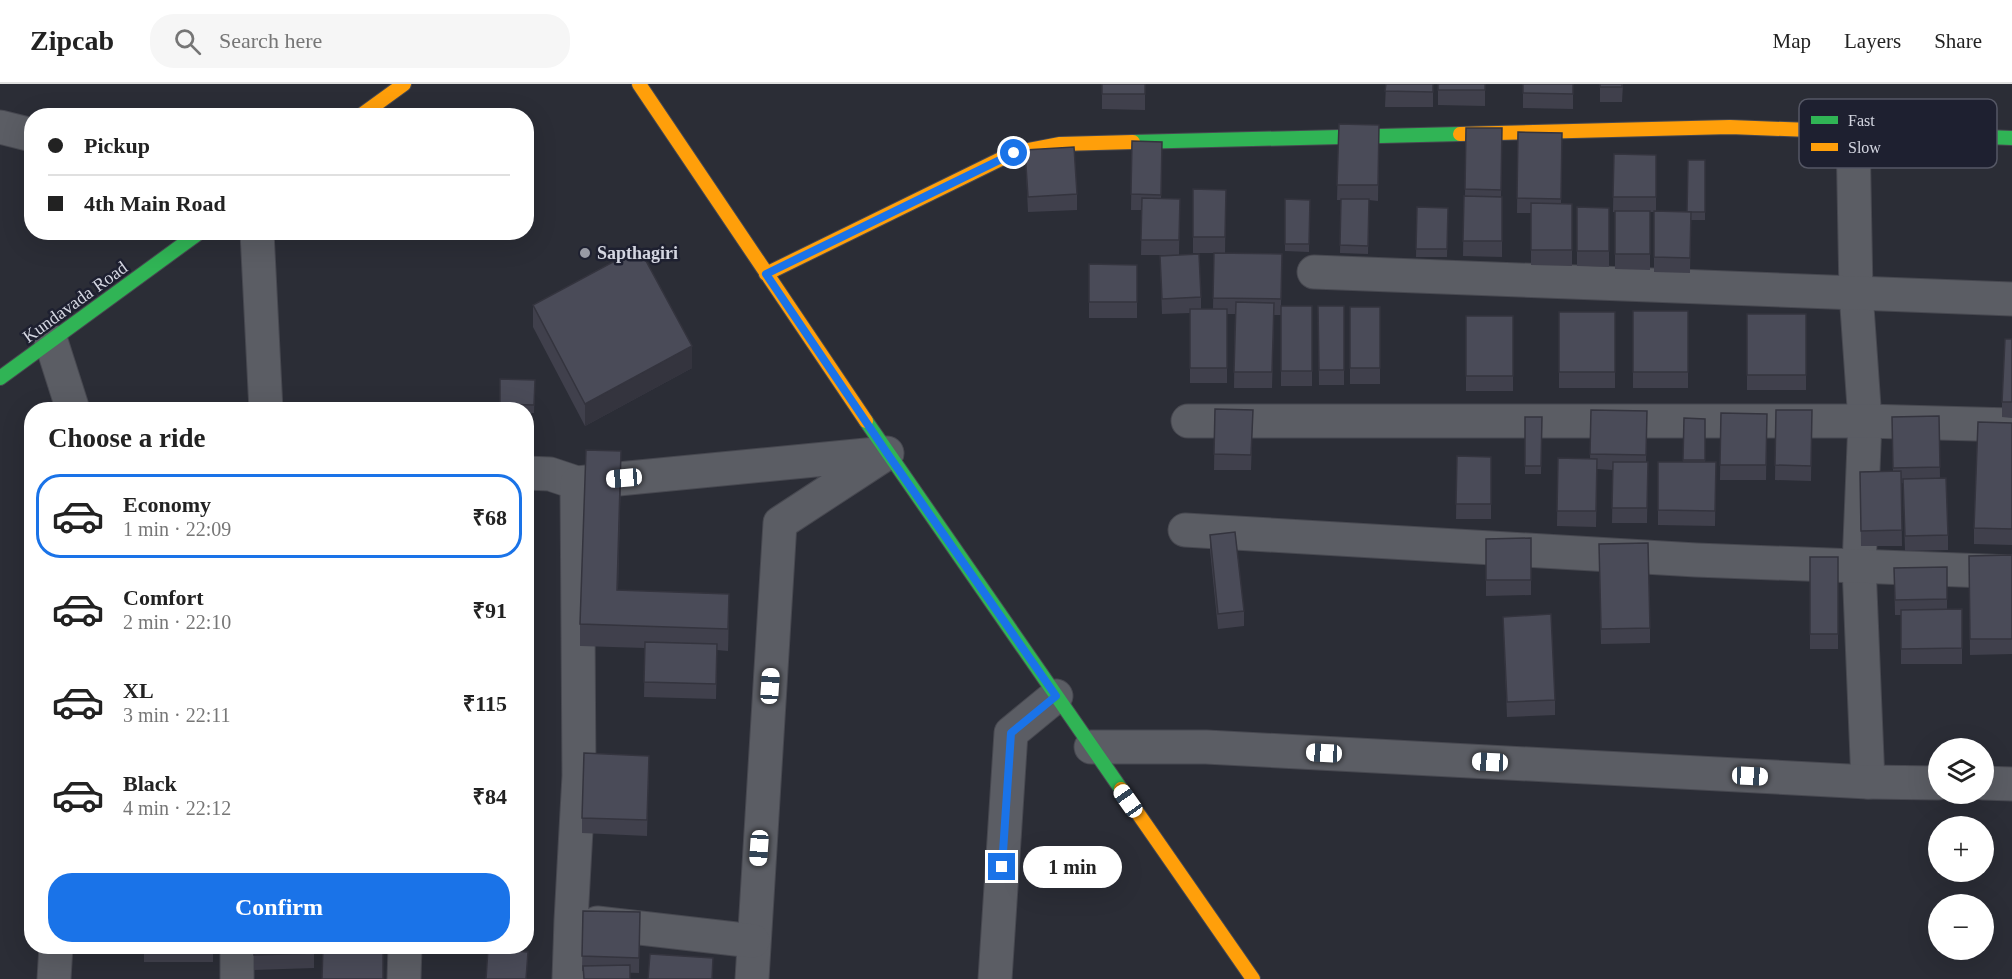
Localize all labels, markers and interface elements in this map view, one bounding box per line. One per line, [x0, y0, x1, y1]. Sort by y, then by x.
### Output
search box [150, 14, 570, 68]
text: Zipcab [30, 25, 114, 56]
icon: search [171, 25, 204, 58]
text: Search here [219, 28, 322, 53]
text: Map [1773, 29, 1811, 53]
text: Layers [1844, 29, 1901, 53]
text: Share [1934, 29, 1982, 53]
legend [1799, 99, 1997, 168]
text: Fast [1848, 112, 1875, 129]
text: Pickup [84, 133, 150, 158]
route start [1000, 139, 1027, 166]
text: Slow [1848, 139, 1881, 156]
text: 4th Main Road [84, 191, 226, 216]
place label: Sapthagiri [597, 243, 678, 263]
marker: Sapthagiri [578, 246, 592, 260]
street label: Kundavada Road [19, 257, 131, 347]
text: Choose a ride [48, 423, 206, 453]
car [605, 467, 643, 489]
icon: car [51, 489, 105, 543]
text: Economy [123, 492, 211, 517]
text: ₹68 [472, 505, 507, 530]
text: 1 min · 22:09 [123, 518, 231, 540]
icon: car [51, 582, 105, 636]
text: Comfort [123, 585, 204, 610]
text: ₹91 [472, 598, 507, 623]
text: 2 min · 22:10 [123, 611, 231, 633]
car [760, 667, 780, 705]
icon: car [51, 675, 105, 729]
text: XL [123, 678, 154, 703]
text: ₹115 [463, 691, 507, 716]
text: 3 min · 22:11 [123, 704, 231, 726]
map controls [1928, 738, 1994, 960]
button: layers [1928, 738, 1994, 804]
car [1306, 743, 1342, 763]
car [1472, 752, 1508, 772]
car [1732, 766, 1768, 786]
icon: car [51, 768, 105, 822]
text: Black [123, 771, 177, 796]
car [1110, 781, 1146, 821]
text: ₹84 [472, 784, 507, 809]
text: 4 min · 22:12 [123, 797, 231, 819]
button: + [1928, 816, 1994, 882]
car [749, 829, 769, 867]
callout: 1 min [1023, 846, 1122, 888]
route end [988, 853, 1015, 880]
text: 1 min [1048, 856, 1097, 878]
button: Confirm [48, 873, 510, 942]
button: − [1928, 894, 1994, 960]

